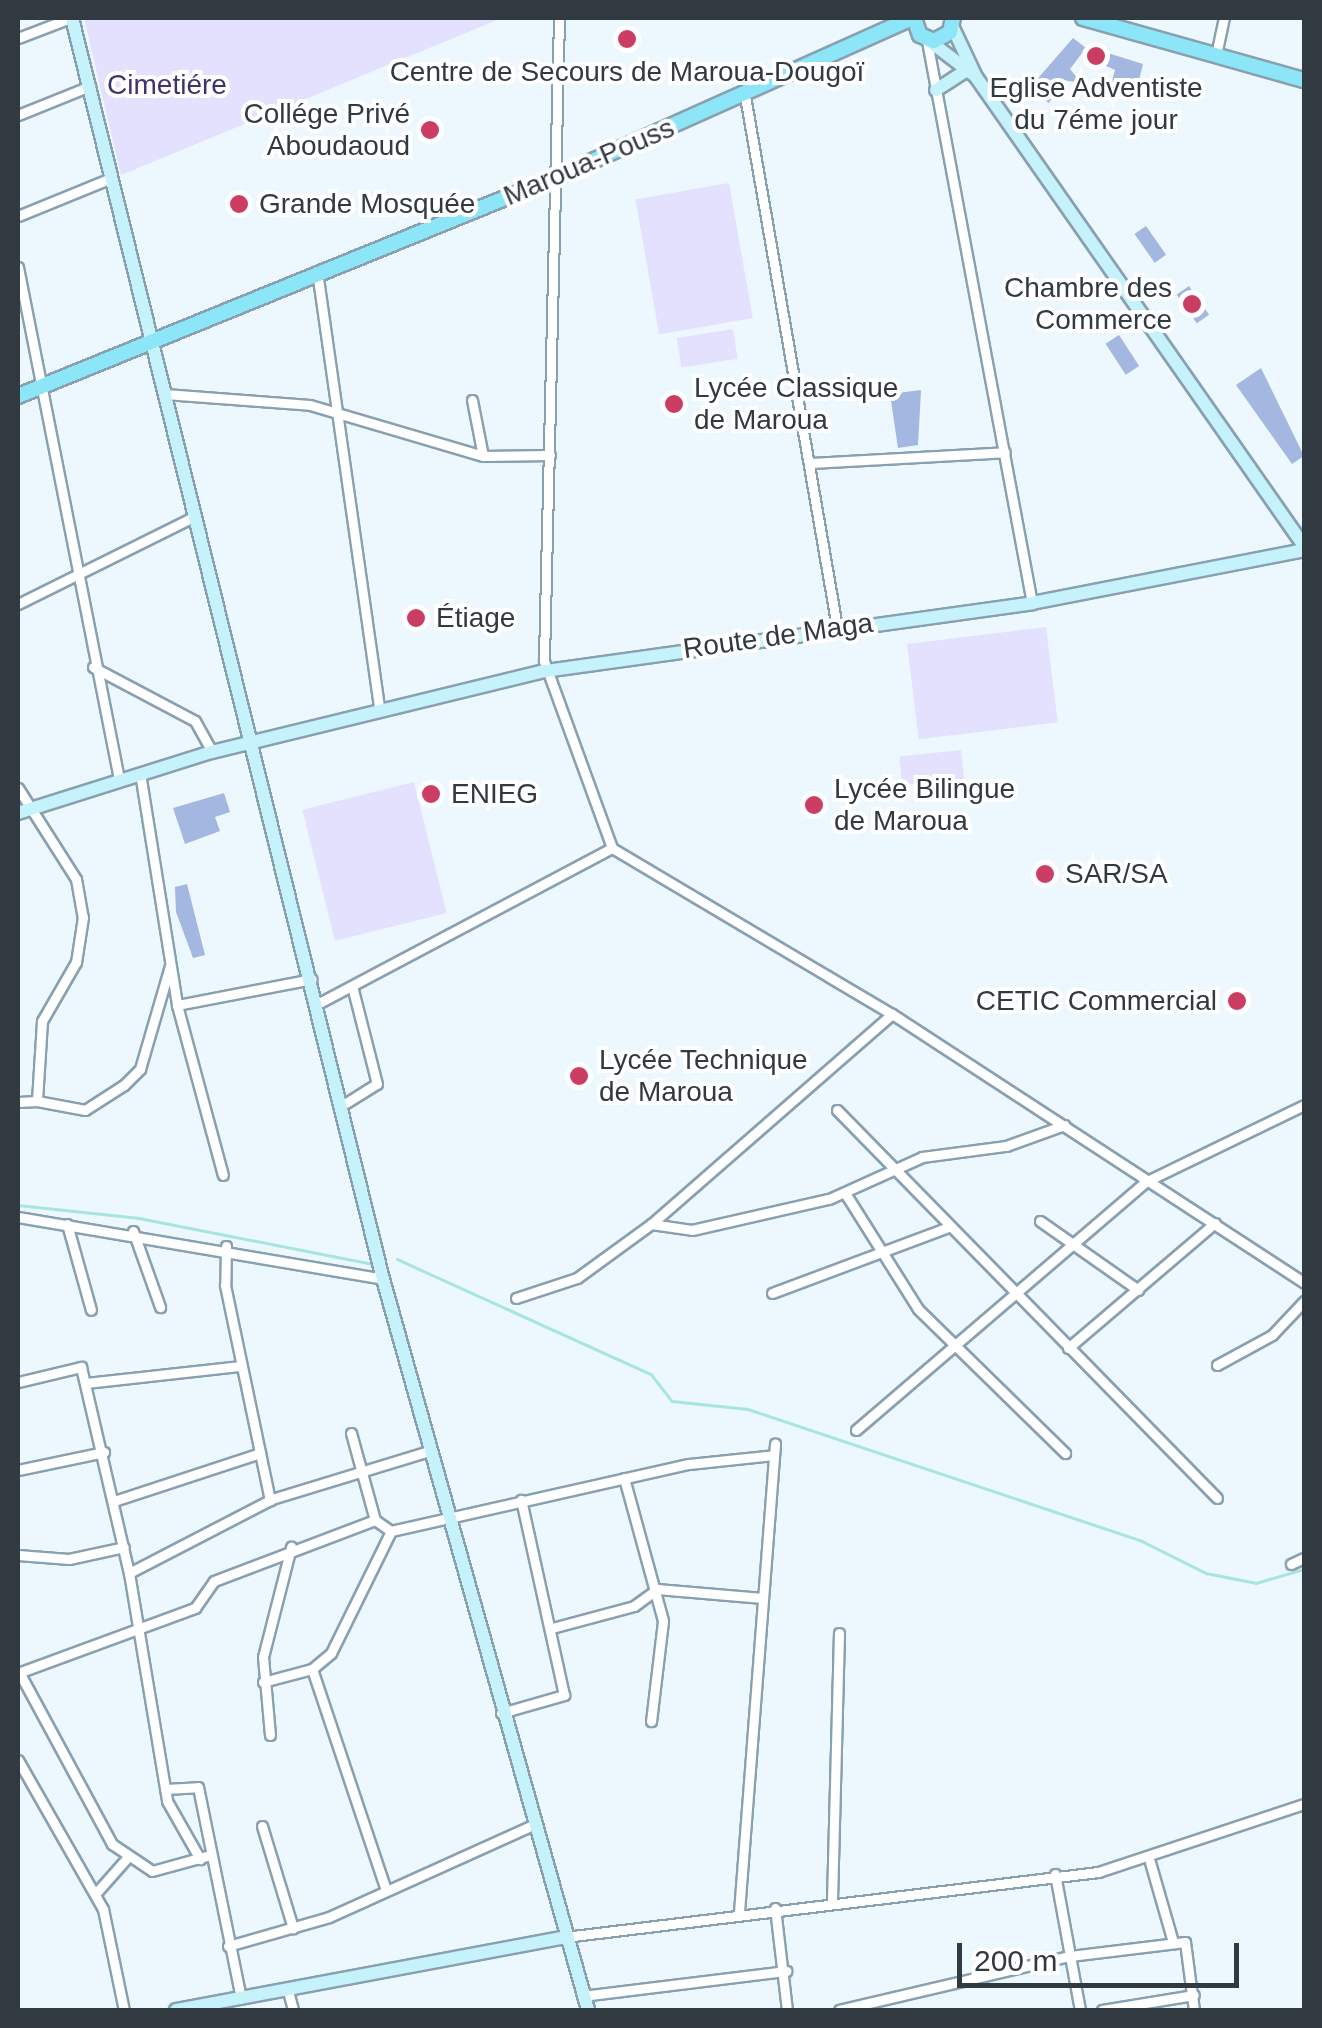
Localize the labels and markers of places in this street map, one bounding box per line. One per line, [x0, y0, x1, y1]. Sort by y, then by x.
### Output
marker: Centre de Secours de Maroua-Dougoï [616, 28, 638, 50]
marker: Eglise Adventiste du 7éme jour [1085, 45, 1107, 67]
place label: Centre de Secours de Maroua-Dougoï [390, 55, 864, 89]
place label: Eglise Adventiste du 7éme jour [989, 71, 1203, 137]
place label: Collége Privé Aboudaoud [243, 97, 410, 163]
marker: Collége Privé Aboudaoud [419, 119, 441, 141]
place label: Grande Mosquée [259, 187, 475, 221]
marker: Grande Mosquée [228, 193, 250, 215]
place label: Chambre des Commerce [1004, 271, 1172, 337]
marker: Chambre des Commerce [1181, 293, 1203, 315]
place label: Lycée Classique de Maroua [694, 371, 898, 437]
marker: Lycée Classique de Maroua [663, 393, 685, 415]
place label: Étiage [436, 601, 515, 635]
marker: Étiage [405, 607, 427, 629]
place label: Lycée Bilingue de Maroua [834, 772, 1015, 838]
place label: ENIEG [451, 777, 538, 811]
marker: ENIEG [420, 783, 442, 805]
marker: Lycée Bilingue de Maroua [803, 794, 825, 816]
place label: SAR/SA [1065, 857, 1168, 891]
marker: SAR/SA [1034, 863, 1056, 885]
place label: CETIC Commercial [976, 984, 1217, 1018]
marker: CETIC Commercial [1226, 990, 1248, 1012]
place label: Lycée Technique de Maroua [599, 1043, 808, 1109]
marker: Lycée Technique de Maroua [568, 1065, 590, 1087]

